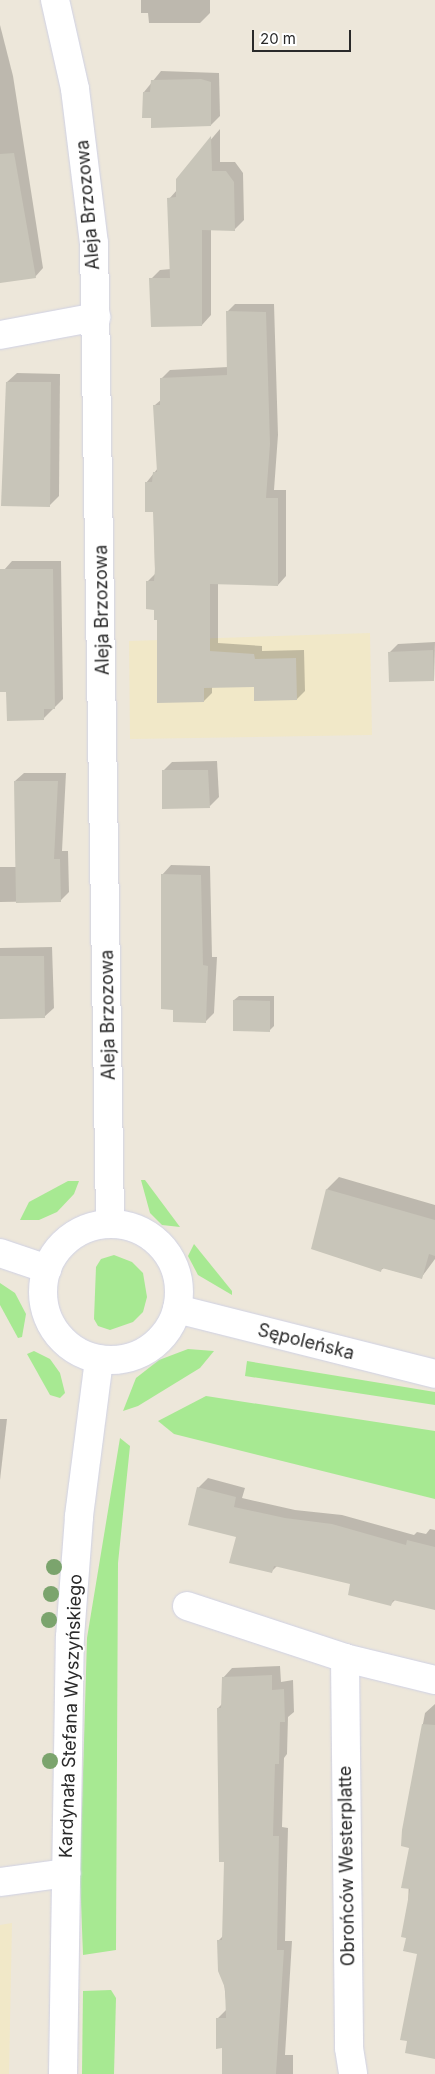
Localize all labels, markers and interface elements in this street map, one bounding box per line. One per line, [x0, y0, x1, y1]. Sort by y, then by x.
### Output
scale bar [255, 20, 354, 52]
text: 20 m [260, 29, 296, 48]
street label: Aleja Brzozowa [72, 139, 104, 271]
street label: Aleja Brzozowa [90, 545, 114, 675]
street label: Aleja Brzozowa [96, 950, 120, 1080]
street label: Sępoleńska [255, 1320, 357, 1364]
street label: Kardynała Stefana Wyszyńskiego [55, 1574, 87, 1858]
street label: Obrońców Westerplatte [334, 1766, 360, 1966]

